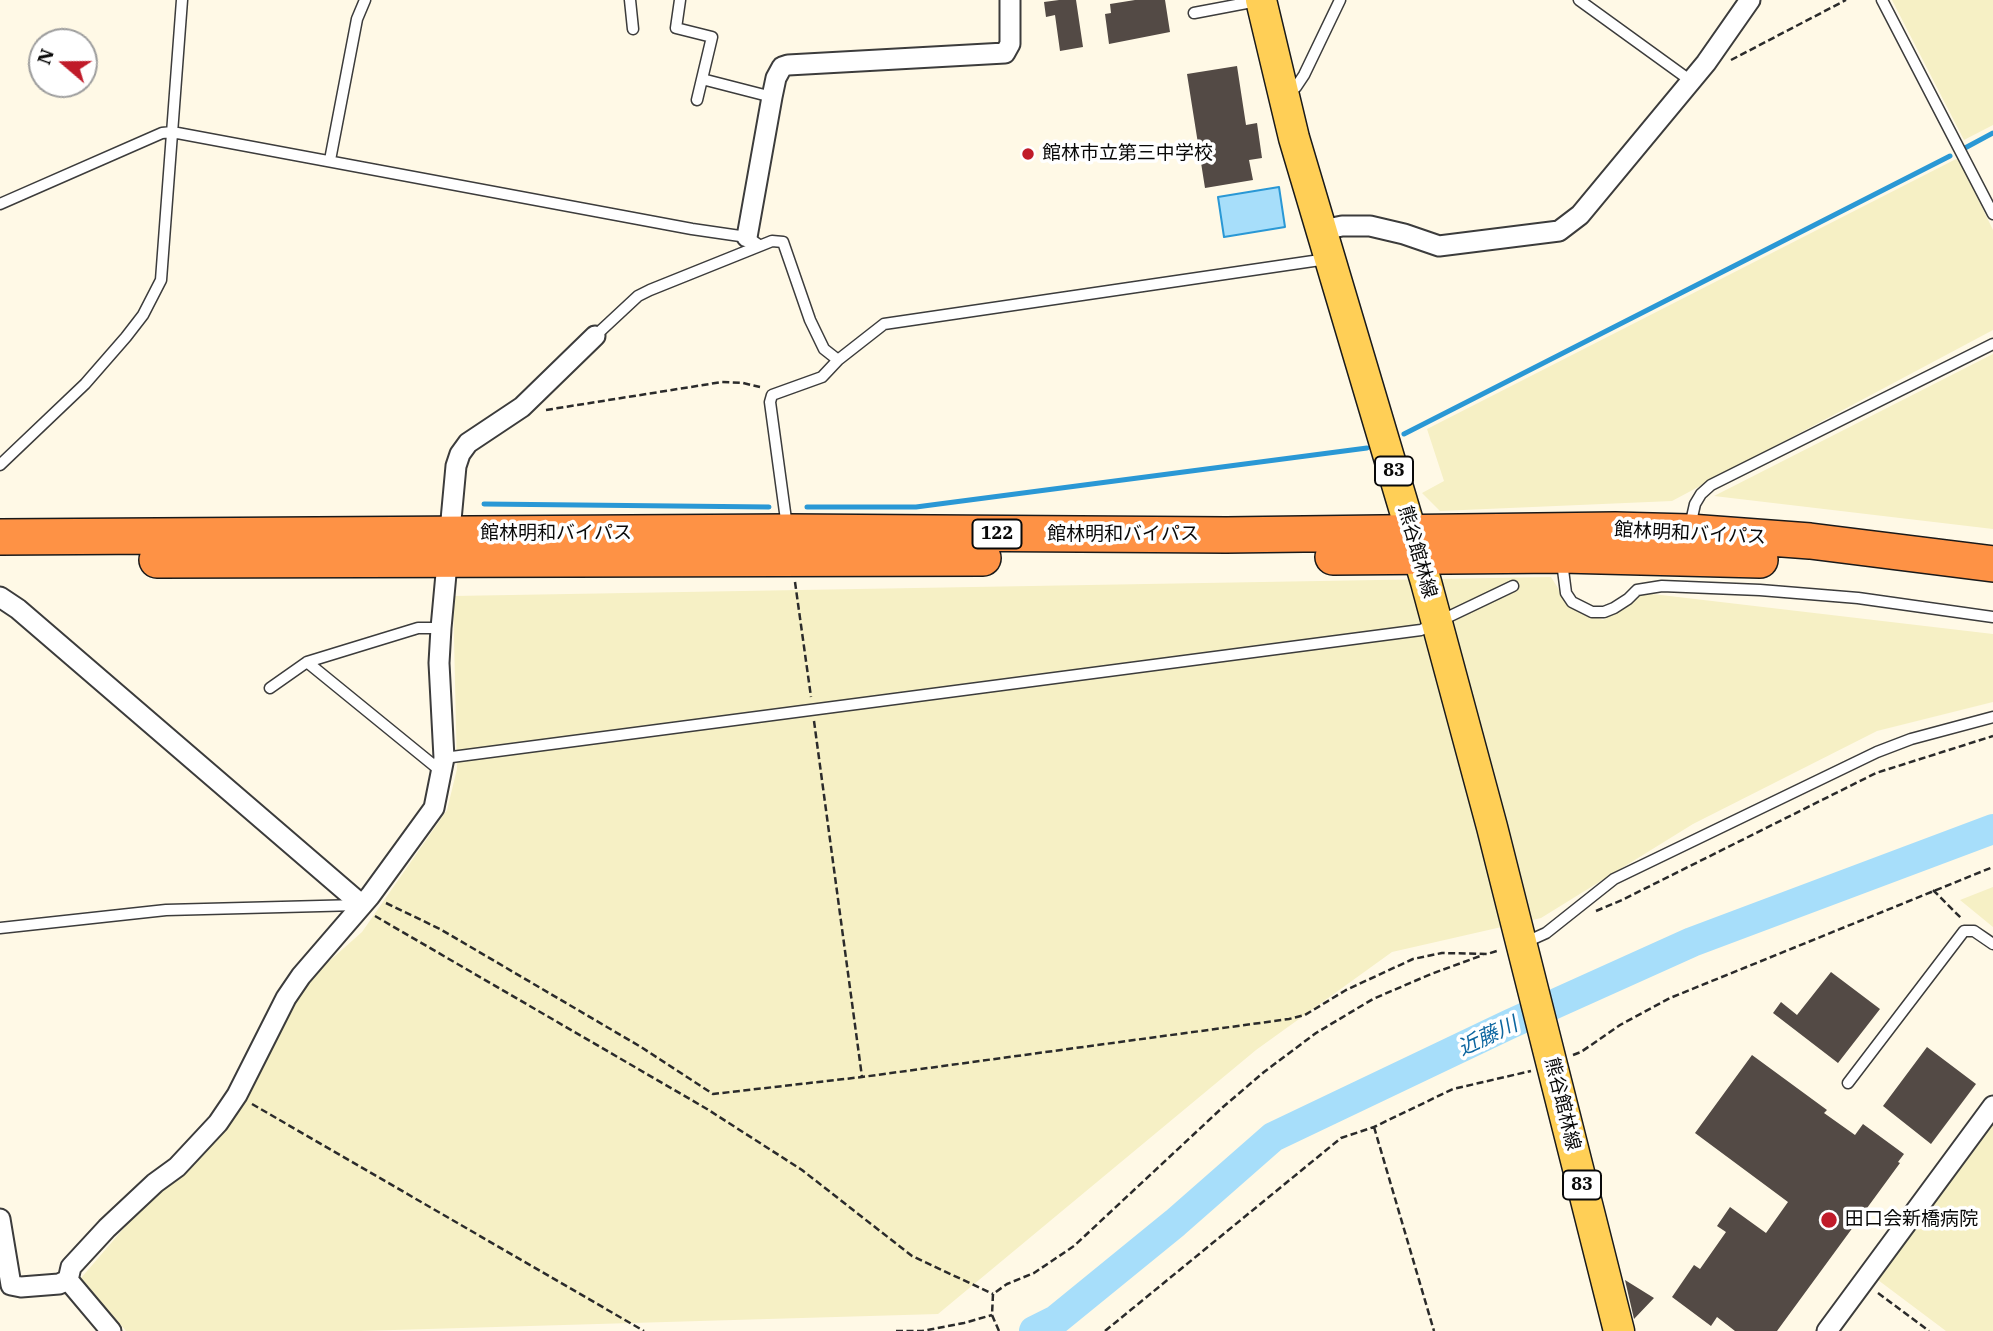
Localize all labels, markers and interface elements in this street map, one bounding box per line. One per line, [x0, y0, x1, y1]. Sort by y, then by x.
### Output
north arrow [28, 28, 98, 98]
text: N [31, 45, 59, 68]
place label: 館林市立第三中学校 [1042, 143, 1213, 165]
marker: 館林市立第三中学校 [1020, 146, 1036, 162]
road number: 83 [1375, 457, 1413, 486]
street label: 熊谷館林線 [1393, 503, 1441, 601]
street label: 館林明和バイパス [1614, 519, 1766, 549]
road number: 122 [972, 520, 1021, 548]
street label: 館林明和バイパス [480, 523, 632, 545]
street label: 館林明和バイパス [1047, 524, 1199, 546]
water label: 近藤川 [1454, 1012, 1522, 1062]
street label: 熊谷館林線 [1539, 1055, 1585, 1153]
road number: 83 [1563, 1170, 1601, 1200]
place label: 田口会新橋病院 [1845, 1209, 1978, 1231]
marker: 田口会新橋病院 [1819, 1210, 1839, 1230]

